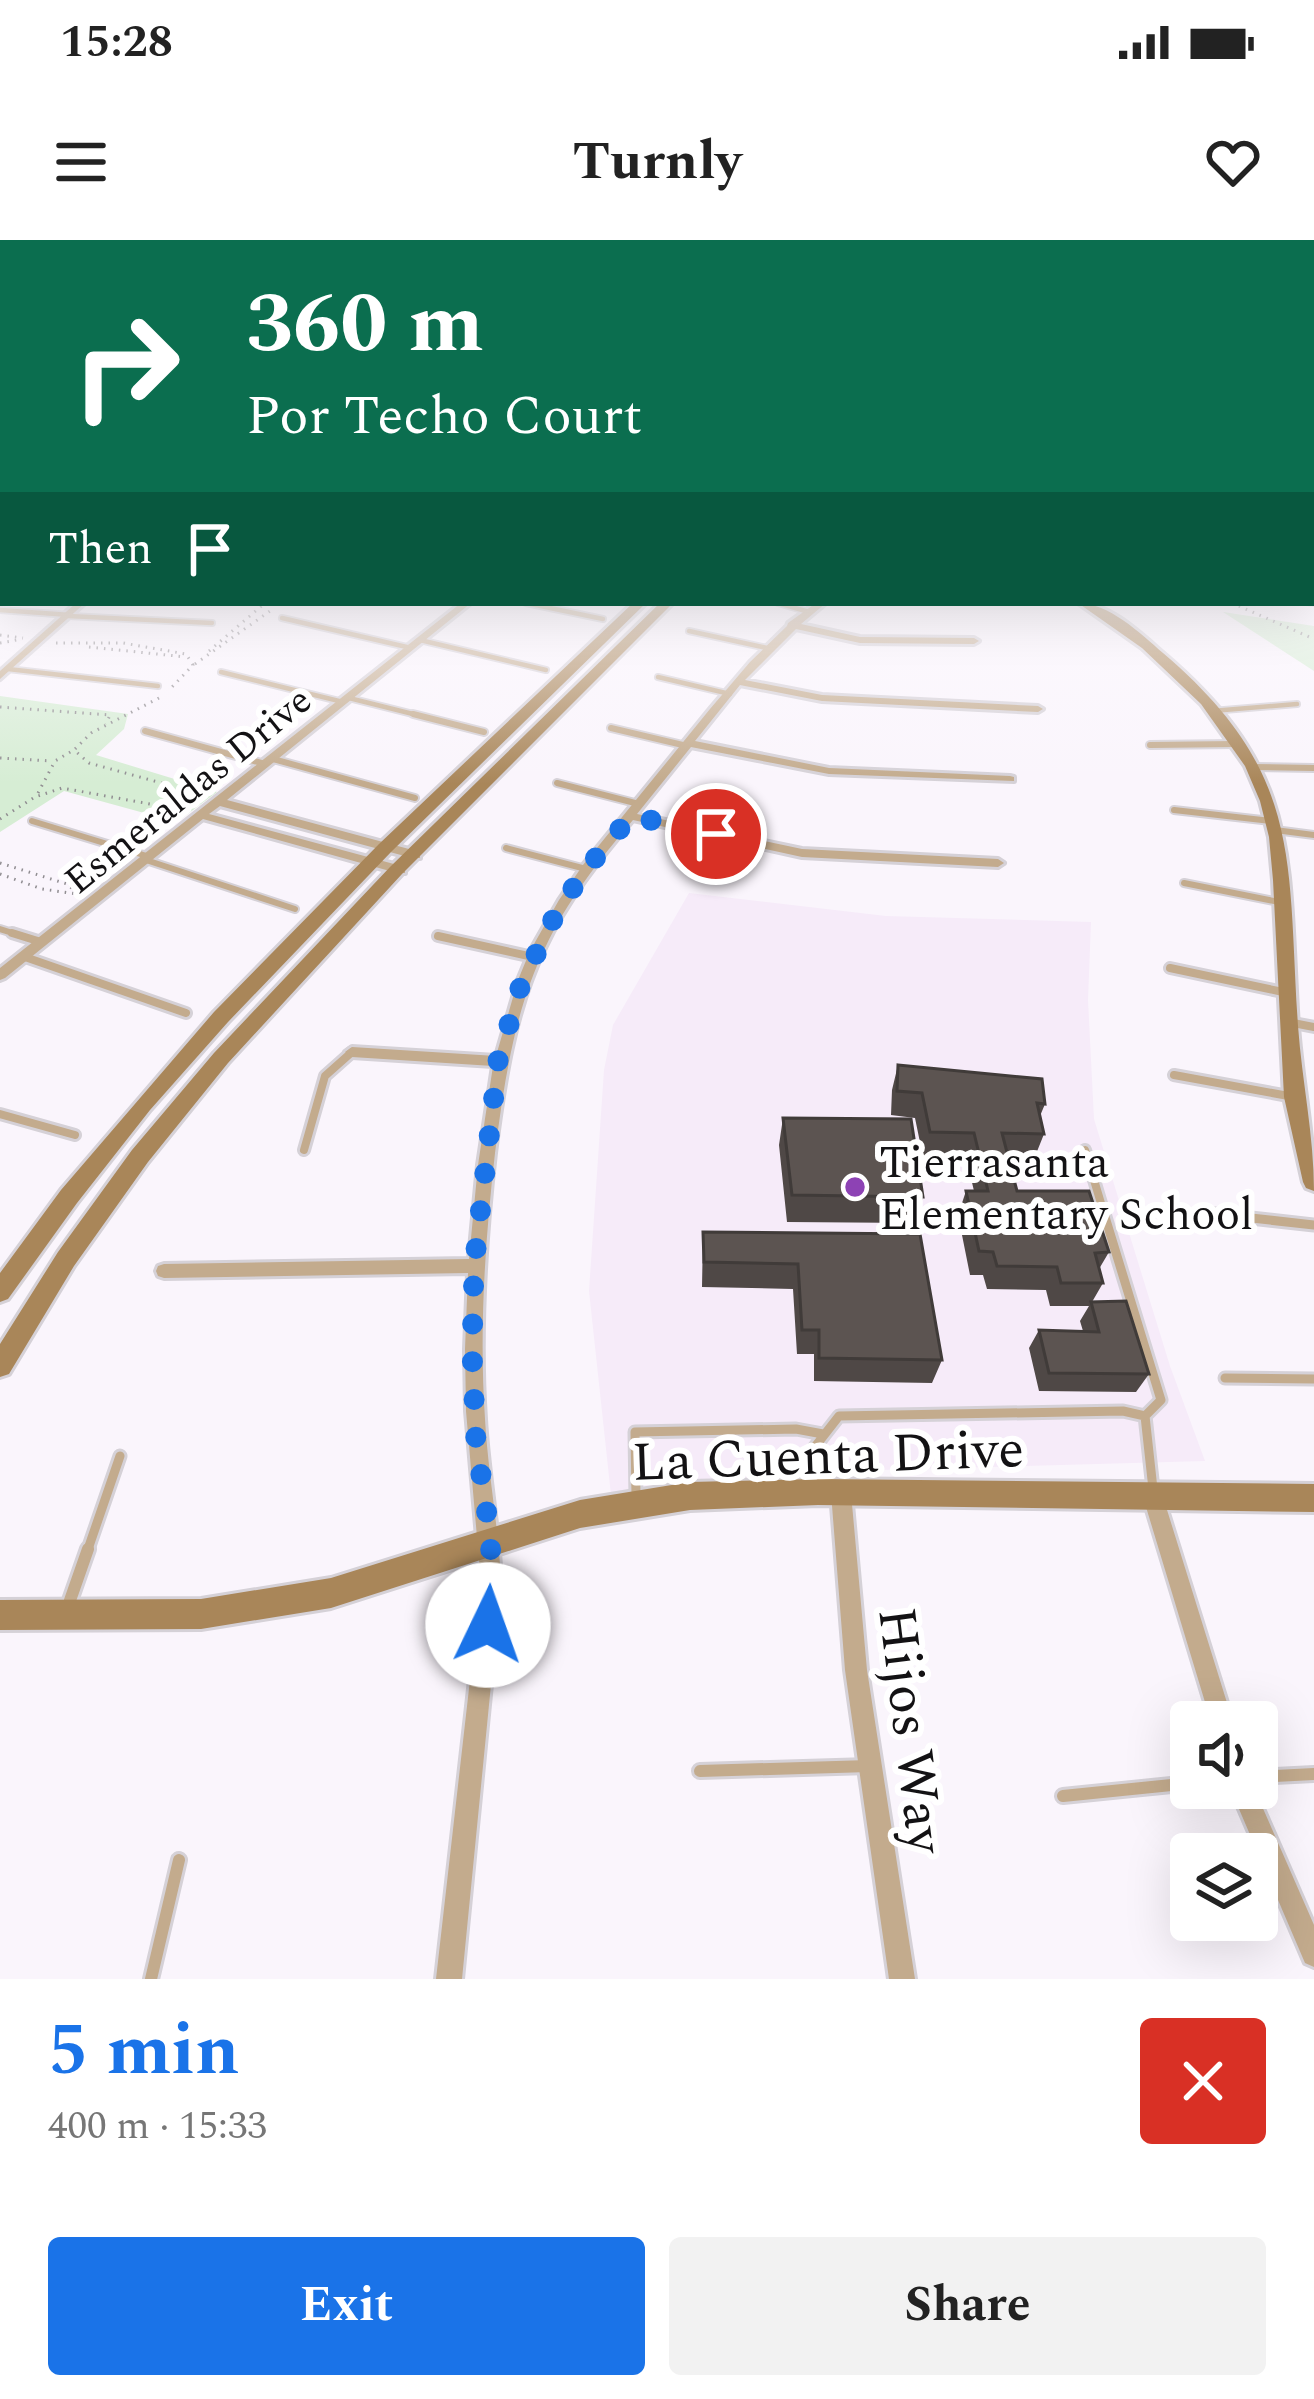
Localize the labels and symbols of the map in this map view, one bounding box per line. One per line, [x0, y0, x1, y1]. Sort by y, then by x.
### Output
street label: Esmeraldas Drive [52, 672, 325, 909]
pin [665, 783, 767, 885]
place label: Tierrasanta Elementary School [879, 1129, 1253, 1250]
marker: Tierrasanta Elementary School [842, 1174, 868, 1200]
street label: La Cuenta Drive [631, 1409, 1026, 1505]
position arrow [425, 1562, 551, 1688]
street label: Hijos Way [854, 1603, 966, 1860]

